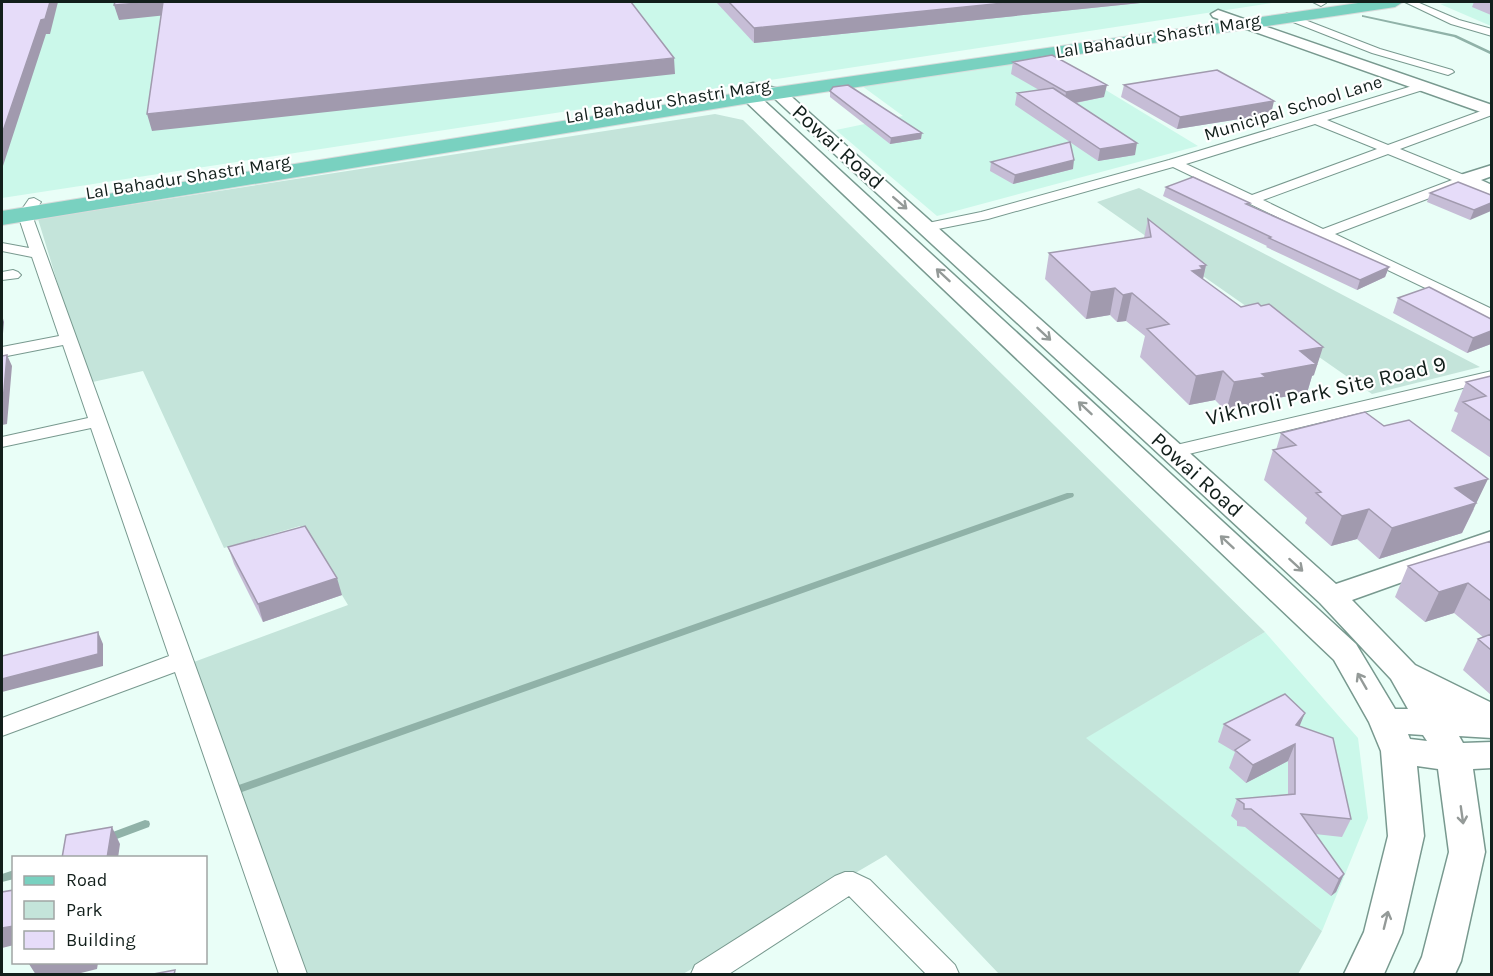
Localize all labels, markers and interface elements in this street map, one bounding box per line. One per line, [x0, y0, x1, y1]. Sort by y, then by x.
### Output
street label: Lal Bahadur Shastri Marg [1054, 9, 1262, 63]
street label: Municipal School Lane [1201, 70, 1385, 146]
street label: Lal Bahadur Shastri Marg [564, 74, 772, 128]
street label: Powai Road [787, 99, 889, 195]
street label: Lal Bahadur Shastri Marg [84, 150, 292, 204]
one-way arrow [892, 196, 907, 210]
one-way arrow [935, 268, 950, 282]
one-way arrow [1036, 327, 1051, 341]
street label: Vikhroli Park Site Road 9 [1203, 351, 1449, 431]
one-way arrow [1078, 401, 1093, 415]
street label: Powai Road [1146, 427, 1248, 523]
one-way arrow [1220, 534, 1235, 549]
one-way arrow [1289, 558, 1304, 572]
one-way arrow [1356, 673, 1368, 690]
one-way arrow [1456, 804, 1467, 824]
legend [12, 856, 207, 964]
text: Road [66, 869, 107, 891]
text: Park [66, 899, 103, 921]
one-way arrow [1380, 911, 1392, 930]
text: Building [66, 929, 136, 951]

